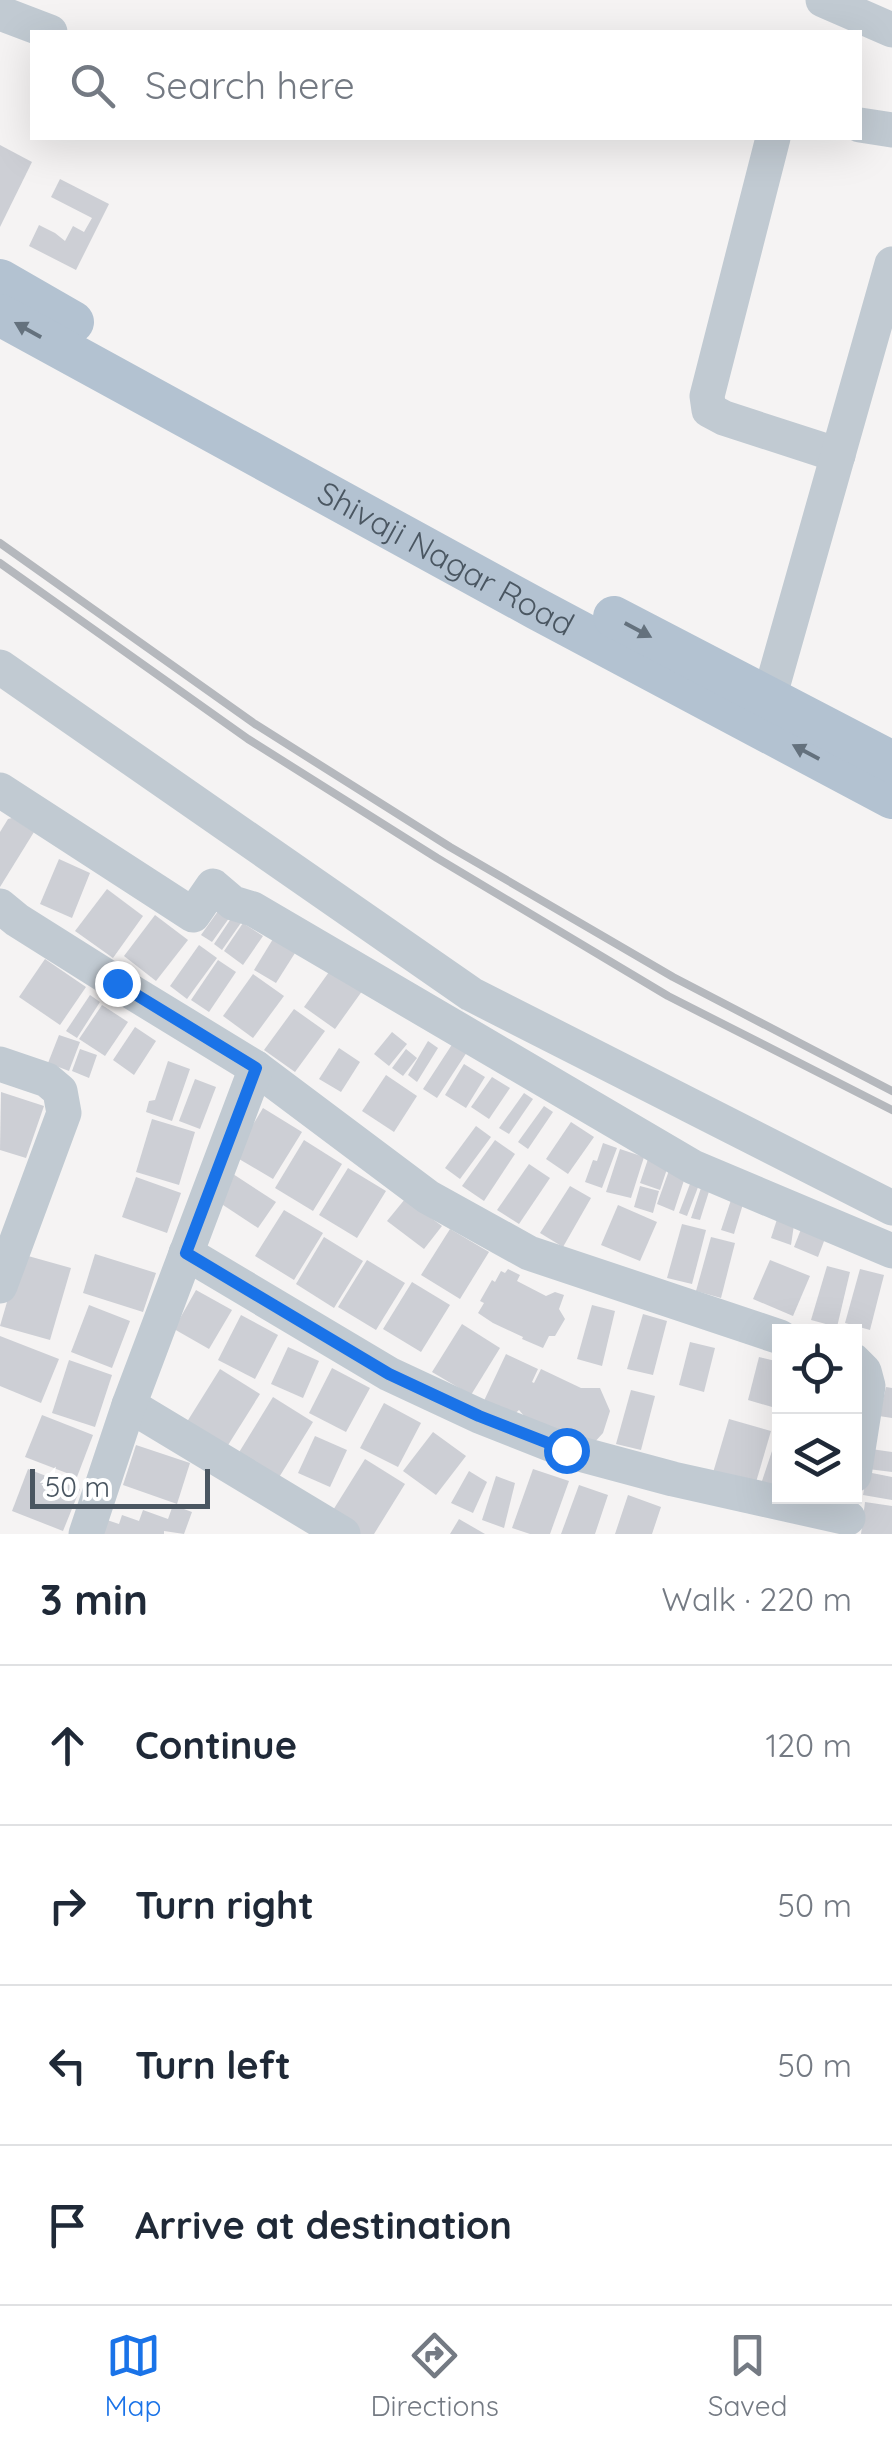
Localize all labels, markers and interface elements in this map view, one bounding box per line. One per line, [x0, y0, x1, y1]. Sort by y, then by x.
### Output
search box [30, 30, 862, 140]
icon: search [65, 58, 120, 113]
text: Search here [145, 61, 355, 109]
one-way arrow [14, 321, 42, 339]
street label: Shivaji Nagar Road [311, 472, 581, 644]
one-way arrow [623, 621, 652, 638]
one-way arrow [791, 744, 820, 761]
route end [95, 961, 141, 1007]
map controls [772, 1324, 862, 1504]
button: locate [772, 1324, 862, 1414]
button: layers [772, 1414, 862, 1504]
route start [544, 1428, 590, 1474]
scale bar [30, 1464, 210, 1508]
text: 50 m [45, 1469, 110, 1504]
text: 3 min [40, 1573, 148, 1626]
text: Walk · 220 m [661, 1579, 852, 1619]
icon: ahead [40, 1718, 95, 1773]
text: Continue [135, 1721, 297, 1769]
text: 120 m [765, 1725, 852, 1765]
icon: right [40, 1878, 95, 1933]
text: Turn right [135, 1881, 314, 1929]
text: 50 m [778, 1885, 852, 1925]
icon: left [40, 2038, 95, 2093]
text: Turn left [135, 2041, 291, 2089]
text: 50 m [778, 2045, 852, 2085]
icon: arrive [40, 2198, 95, 2253]
text: Arrive at destination [135, 2201, 512, 2249]
tab: Map [104, 2328, 162, 2423]
tab: Directions [370, 2328, 499, 2423]
tab: Saved [708, 2328, 788, 2423]

